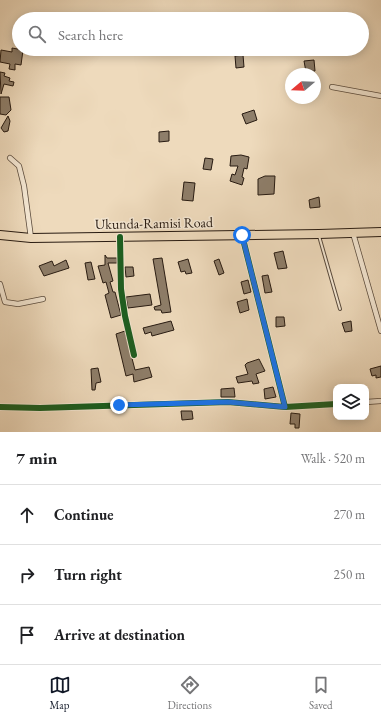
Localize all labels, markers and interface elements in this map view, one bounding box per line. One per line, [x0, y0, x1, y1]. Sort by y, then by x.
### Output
search box [12, 12, 369, 56]
icon: search [26, 23, 48, 45]
text: Search here [58, 25, 123, 44]
north arrow [285, 68, 321, 104]
street label: Ukunda-Ramisi Road [95, 213, 214, 233]
route start [233, 226, 251, 244]
map controls [333, 384, 369, 420]
button: layers [333, 384, 369, 420]
route end [110, 396, 128, 414]
text: 7 min [16, 447, 57, 469]
text: Walk · 520 m [301, 450, 365, 467]
icon: ahead [16, 504, 38, 526]
text: Continue [54, 505, 114, 524]
text: 270 m [334, 506, 365, 523]
icon: right [16, 564, 38, 586]
text: Turn right [54, 565, 122, 584]
text: 250 m [334, 566, 365, 583]
icon: arrive [16, 624, 38, 646]
text: Arrive at destination [54, 625, 185, 644]
tab: Map [49, 674, 71, 712]
tab: Directions [168, 674, 212, 712]
tab: Saved [309, 674, 332, 712]

